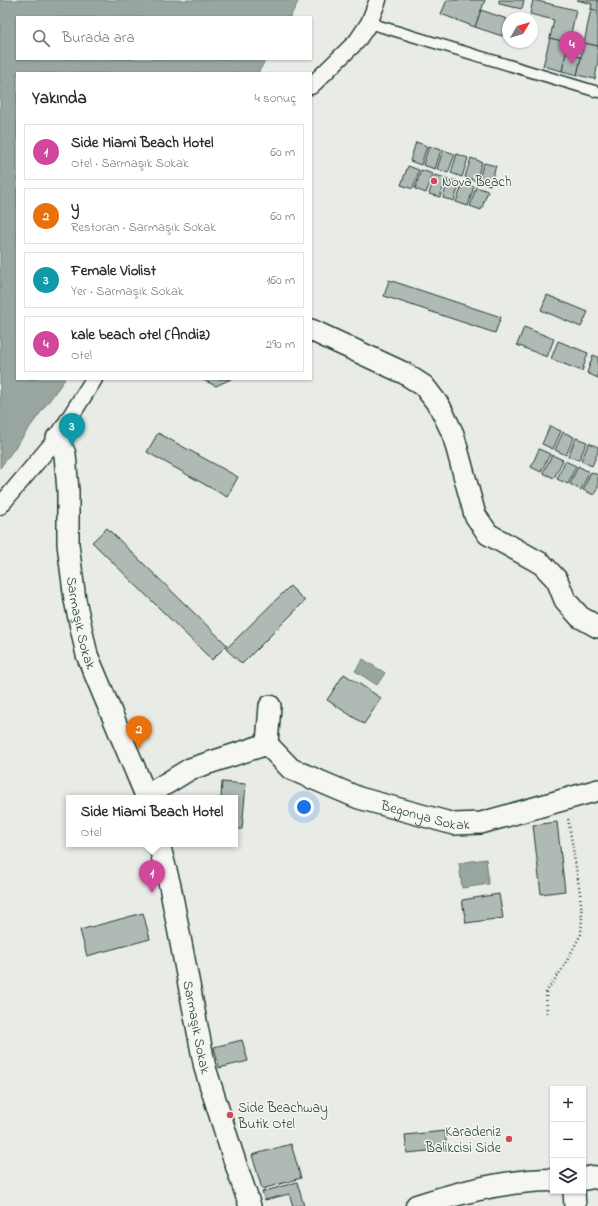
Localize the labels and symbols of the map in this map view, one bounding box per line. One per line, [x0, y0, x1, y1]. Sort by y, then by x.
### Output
north arrow [502, 12, 538, 48]
pin: 4 [559, 31, 585, 64]
place label: Nova Beach [442, 172, 511, 193]
marker: Nova Beach [429, 176, 439, 186]
pin: 3 [59, 413, 85, 446]
street label: Sarmaşık Sokak [60, 575, 101, 674]
pin: 2 [126, 716, 152, 749]
street label: Begonya Sokak [377, 795, 471, 836]
your location [294, 797, 314, 817]
pin: 1 [139, 860, 165, 893]
street label: Sarmaşık Sokak [176, 979, 215, 1078]
place label: Side Beachway Butik Otel [237, 1098, 328, 1135]
marker: Side Beachway Butik Otel [225, 1110, 235, 1120]
place label: Karadeniz Balikcisi Side [424, 1122, 502, 1159]
marker: Karadeniz Balikcisi Side [504, 1134, 514, 1144]

